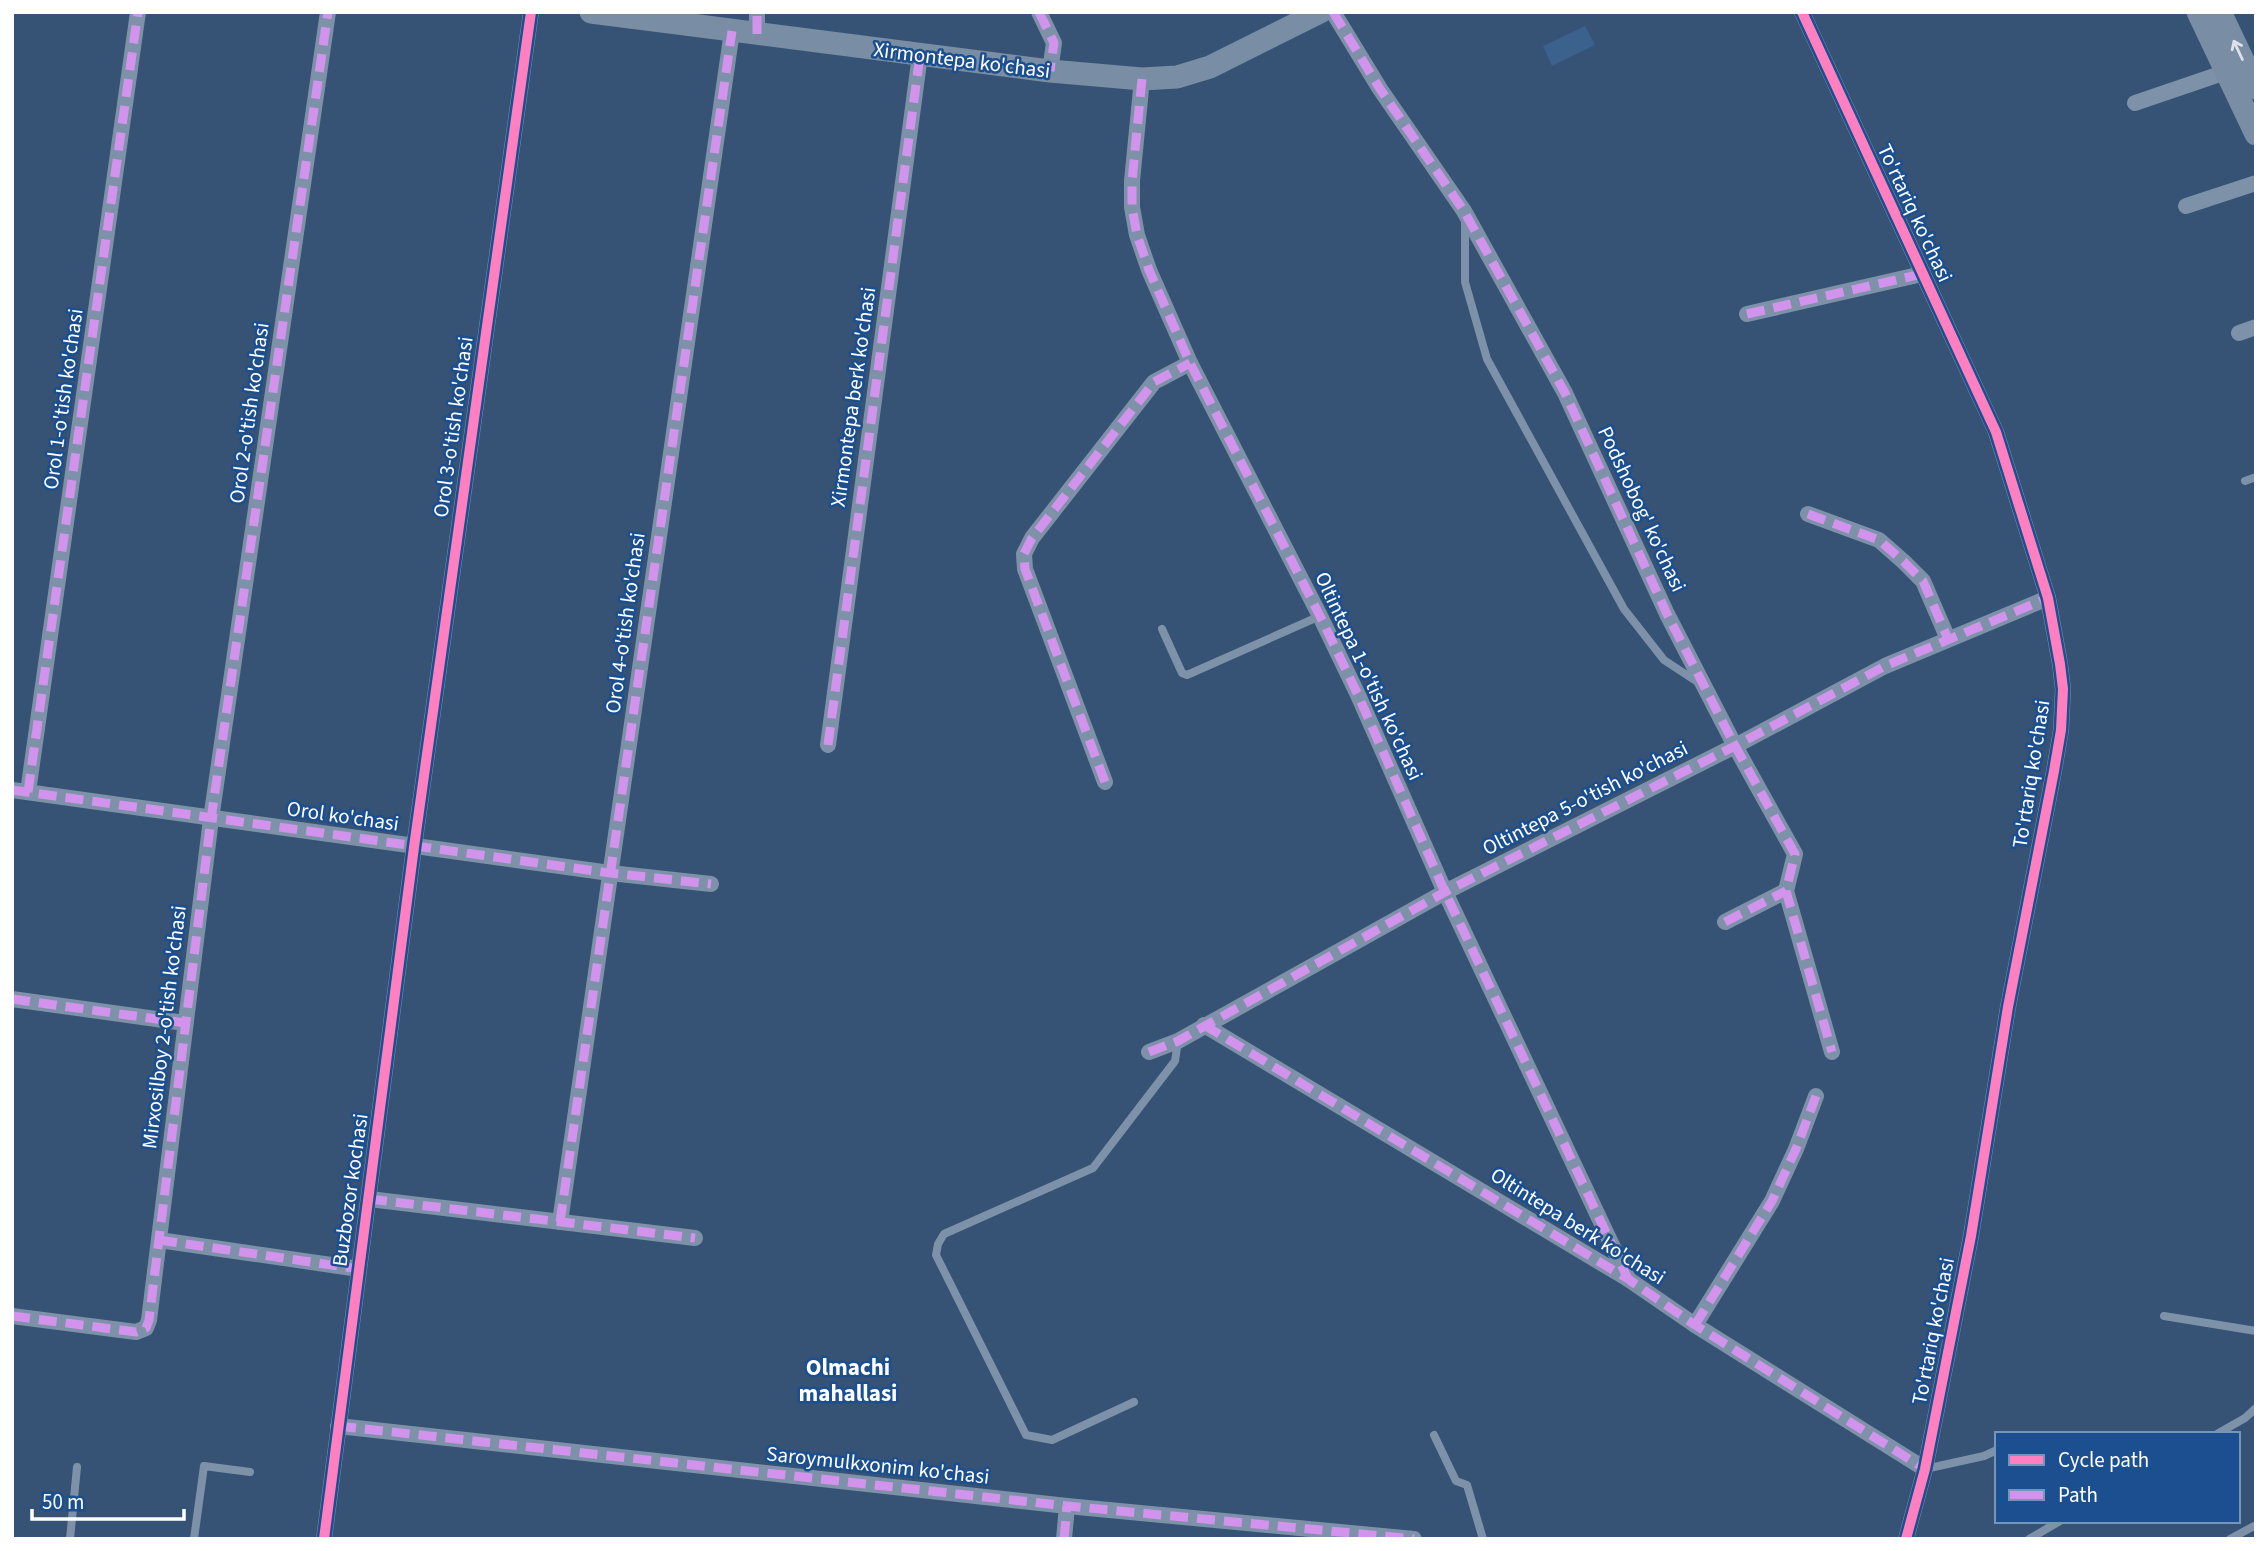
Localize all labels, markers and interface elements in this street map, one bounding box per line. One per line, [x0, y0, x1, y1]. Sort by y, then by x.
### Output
street label: Xirmontepa ko'chasi [872, 34, 1052, 86]
one-way arrow [2231, 40, 2244, 61]
street label: To'rtariq ko'chasi [1870, 139, 1960, 287]
street label: Xirmontepa berk ko'chasi [823, 285, 883, 509]
street label: Orol 1-o'tish ko'chasi [35, 307, 91, 491]
street label: Orol 2-o'tish ko'chasi [221, 321, 277, 505]
street label: Orol 3-o'tish ko'chasi [425, 335, 481, 519]
street label: Podshobog' ko'chasi [1590, 421, 1694, 597]
street label: Orol 4-o'tish ko'chasi [597, 531, 653, 715]
street label: Oltintepa 1-o'tish ko'chasi [1307, 567, 1431, 785]
street label: To'rtariq ko'chasi [2004, 698, 2058, 850]
street label: Oltintepa 5-o'tish ko'chasi [1477, 733, 1693, 863]
street label: Orol ko'chasi [285, 793, 401, 839]
street label: Mirxosilboy 2-o'tish ko'chasi [134, 904, 194, 1150]
street label: Buzbozor kochasi [324, 1112, 376, 1268]
street label: Oltintepa berk ko'chasi [1485, 1160, 1671, 1292]
street label: To'rtariq ko'chasi [1904, 1255, 1962, 1407]
district label: Olmachi mahallasi [799, 1351, 897, 1410]
legend [1995, 1432, 2240, 1523]
street label: Saroymulkxonim ko'chasi [765, 1438, 991, 1492]
text: Cycle path [2058, 1445, 2149, 1475]
scale bar [32, 1478, 184, 1522]
text: Path [2058, 1480, 2098, 1510]
text: 50 m [42, 1487, 84, 1517]

